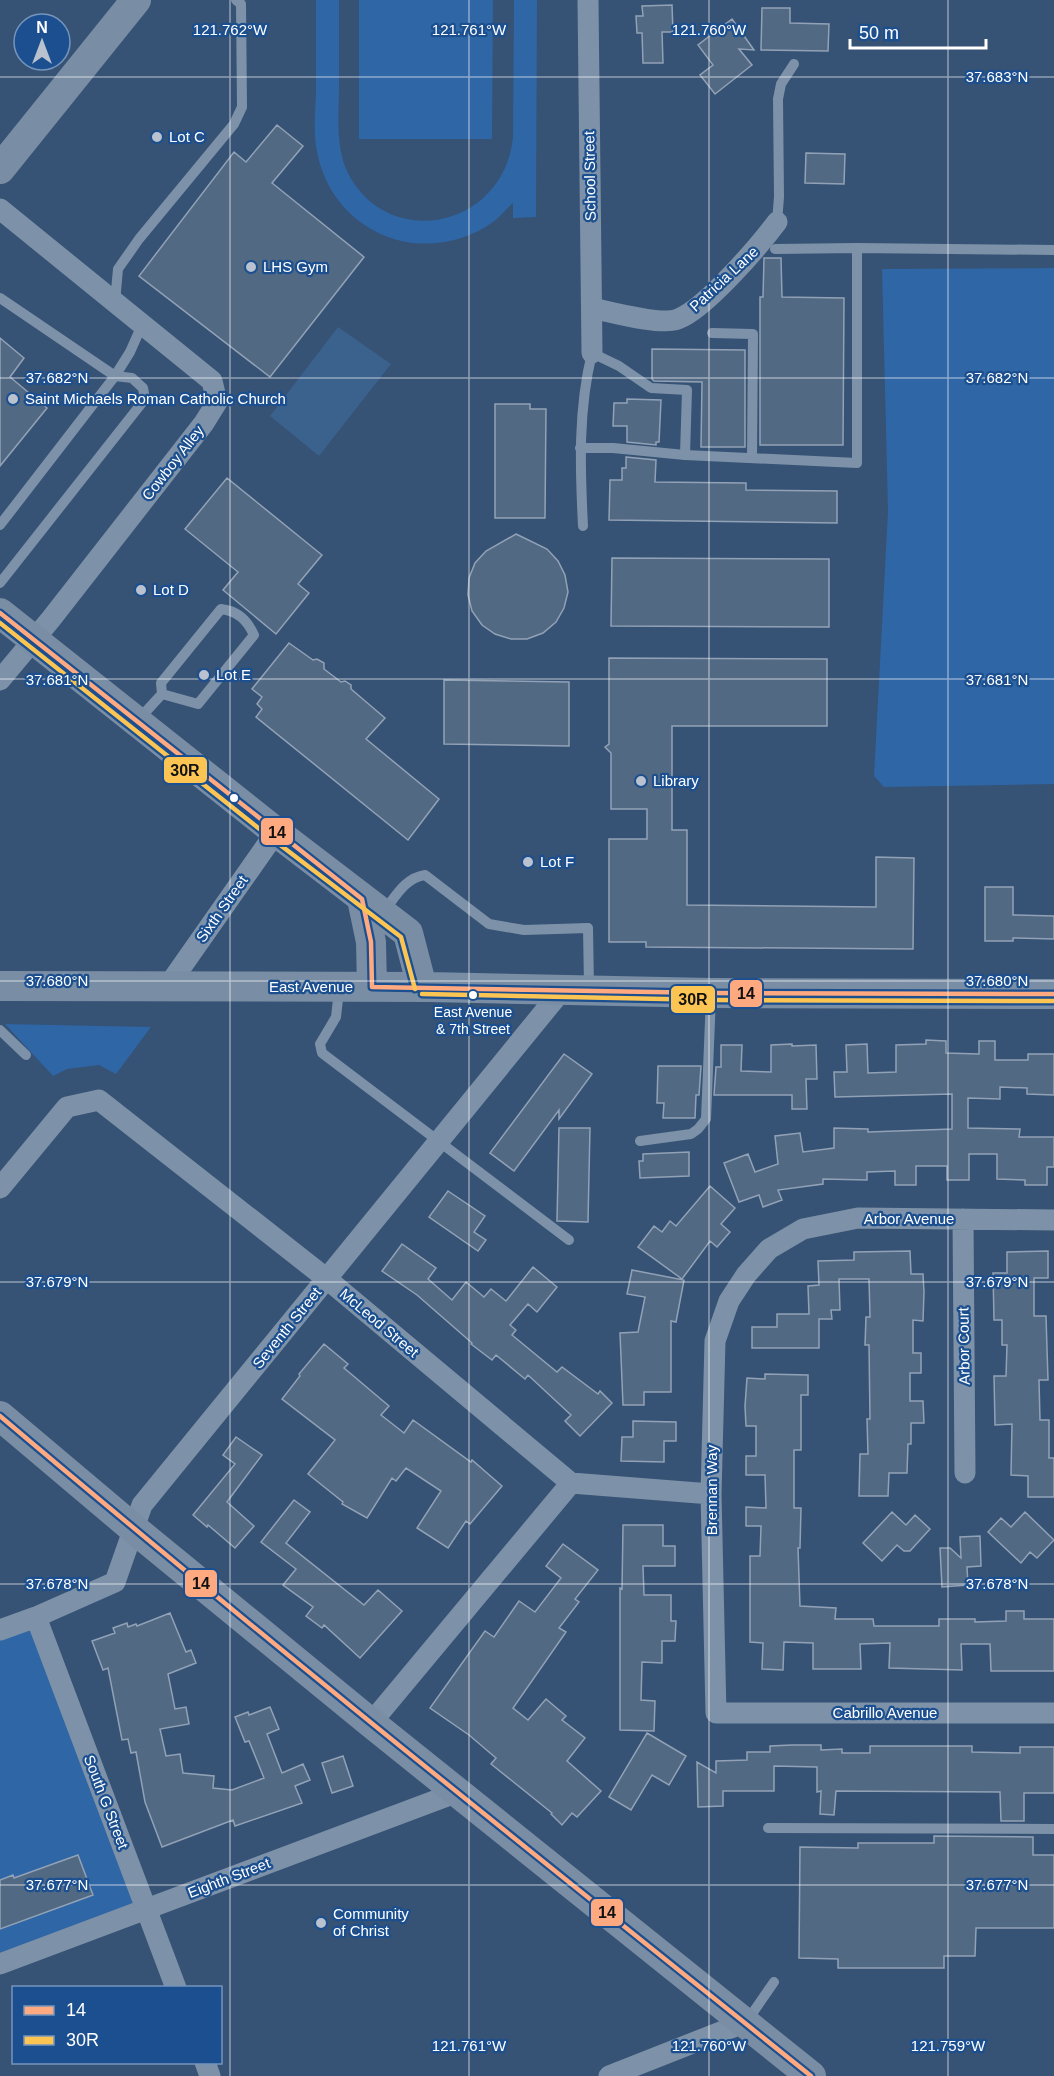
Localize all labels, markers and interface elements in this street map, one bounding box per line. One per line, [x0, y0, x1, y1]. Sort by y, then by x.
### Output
north arrow [12, 12, 72, 72]
scale bar [850, 12, 986, 50]
text: N [36, 19, 48, 36]
text: 121.762°W [193, 21, 268, 38]
text: 121.761°W [432, 21, 507, 38]
text: 121.760°W [672, 21, 747, 38]
text: 50 m [859, 23, 899, 43]
text: 37.683°N [966, 68, 1028, 85]
place label: Lot C [169, 128, 205, 145]
marker: Lot C [150, 130, 164, 144]
street label: School Street [580, 130, 599, 221]
street label: Patricia Lane [686, 243, 761, 315]
place label: LHS Gym [263, 258, 328, 275]
marker: LHS Gym [244, 260, 258, 274]
text: 37.682°N [26, 369, 88, 386]
text: 37.682°N [966, 369, 1028, 386]
place label: Saint Michaels Roman Catholic Church [25, 390, 286, 407]
marker: Saint Michaels Roman Catholic Church [6, 392, 20, 406]
street label: Cowboy Alley [138, 422, 207, 503]
place label: Lot D [153, 581, 189, 598]
marker: Lot D [134, 583, 148, 597]
place label: Lot E [216, 666, 251, 683]
marker: Lot E [197, 668, 211, 682]
text: 37.681°N [26, 671, 88, 688]
text: 37.681°N [966, 671, 1028, 688]
line badge: 30R [163, 756, 208, 784]
text: 30R [170, 762, 200, 779]
place label: Library [653, 772, 699, 789]
marker: Library [634, 774, 648, 788]
unlabelled marker [228, 792, 240, 804]
line badge: 14 [260, 817, 294, 846]
text: 14 [268, 824, 286, 841]
place label: Lot F [540, 853, 574, 870]
marker: Lot F [521, 855, 535, 869]
street label: Sixth Street [192, 871, 251, 945]
text: 37.680°N [26, 972, 88, 989]
text: 37.680°N [966, 972, 1028, 989]
street label: East Avenue [269, 978, 353, 995]
line badge: 14 [729, 979, 763, 1008]
line badge: 30R [670, 985, 716, 1014]
text: 14 [737, 985, 755, 1002]
marker: East Avenue & 7th Street [467, 989, 479, 1001]
text: 30R [678, 991, 708, 1008]
place label: East Avenue & 7th Street [434, 1004, 512, 1037]
street label: Arbor Avenue [864, 1210, 954, 1227]
text: 37.679°N [26, 1273, 88, 1290]
text: 37.679°N [966, 1273, 1028, 1290]
street label: Seventh Street [249, 1283, 325, 1372]
street label: McLeod Street [336, 1285, 423, 1361]
street label: Arbor Court [954, 1306, 973, 1385]
street label: Brennan Way [703, 1444, 720, 1535]
line badge: 14 [184, 1569, 218, 1598]
text: 37.678°N [26, 1575, 88, 1592]
text: 14 [192, 1575, 210, 1592]
text: 37.678°N [966, 1575, 1028, 1592]
street label: Cabrillo Avenue [833, 1704, 937, 1721]
street label: South G Street [81, 1752, 132, 1852]
street label: Eighth Street [185, 1854, 273, 1901]
text: 37.677°N [26, 1876, 88, 1893]
text: 37.677°N [966, 1876, 1028, 1893]
line badge: 14 [590, 1898, 624, 1927]
text: 14 [598, 1904, 616, 1921]
place label: Community of Christ [333, 1905, 409, 1939]
marker: Community of Christ [314, 1916, 328, 1930]
legend [12, 1986, 222, 2064]
text: 14 [66, 2000, 86, 2020]
text: 30R [66, 2030, 99, 2050]
text: 121.761°W [432, 2037, 507, 2054]
text: 121.760°W [672, 2037, 747, 2054]
text: 121.759°W [911, 2037, 986, 2054]

